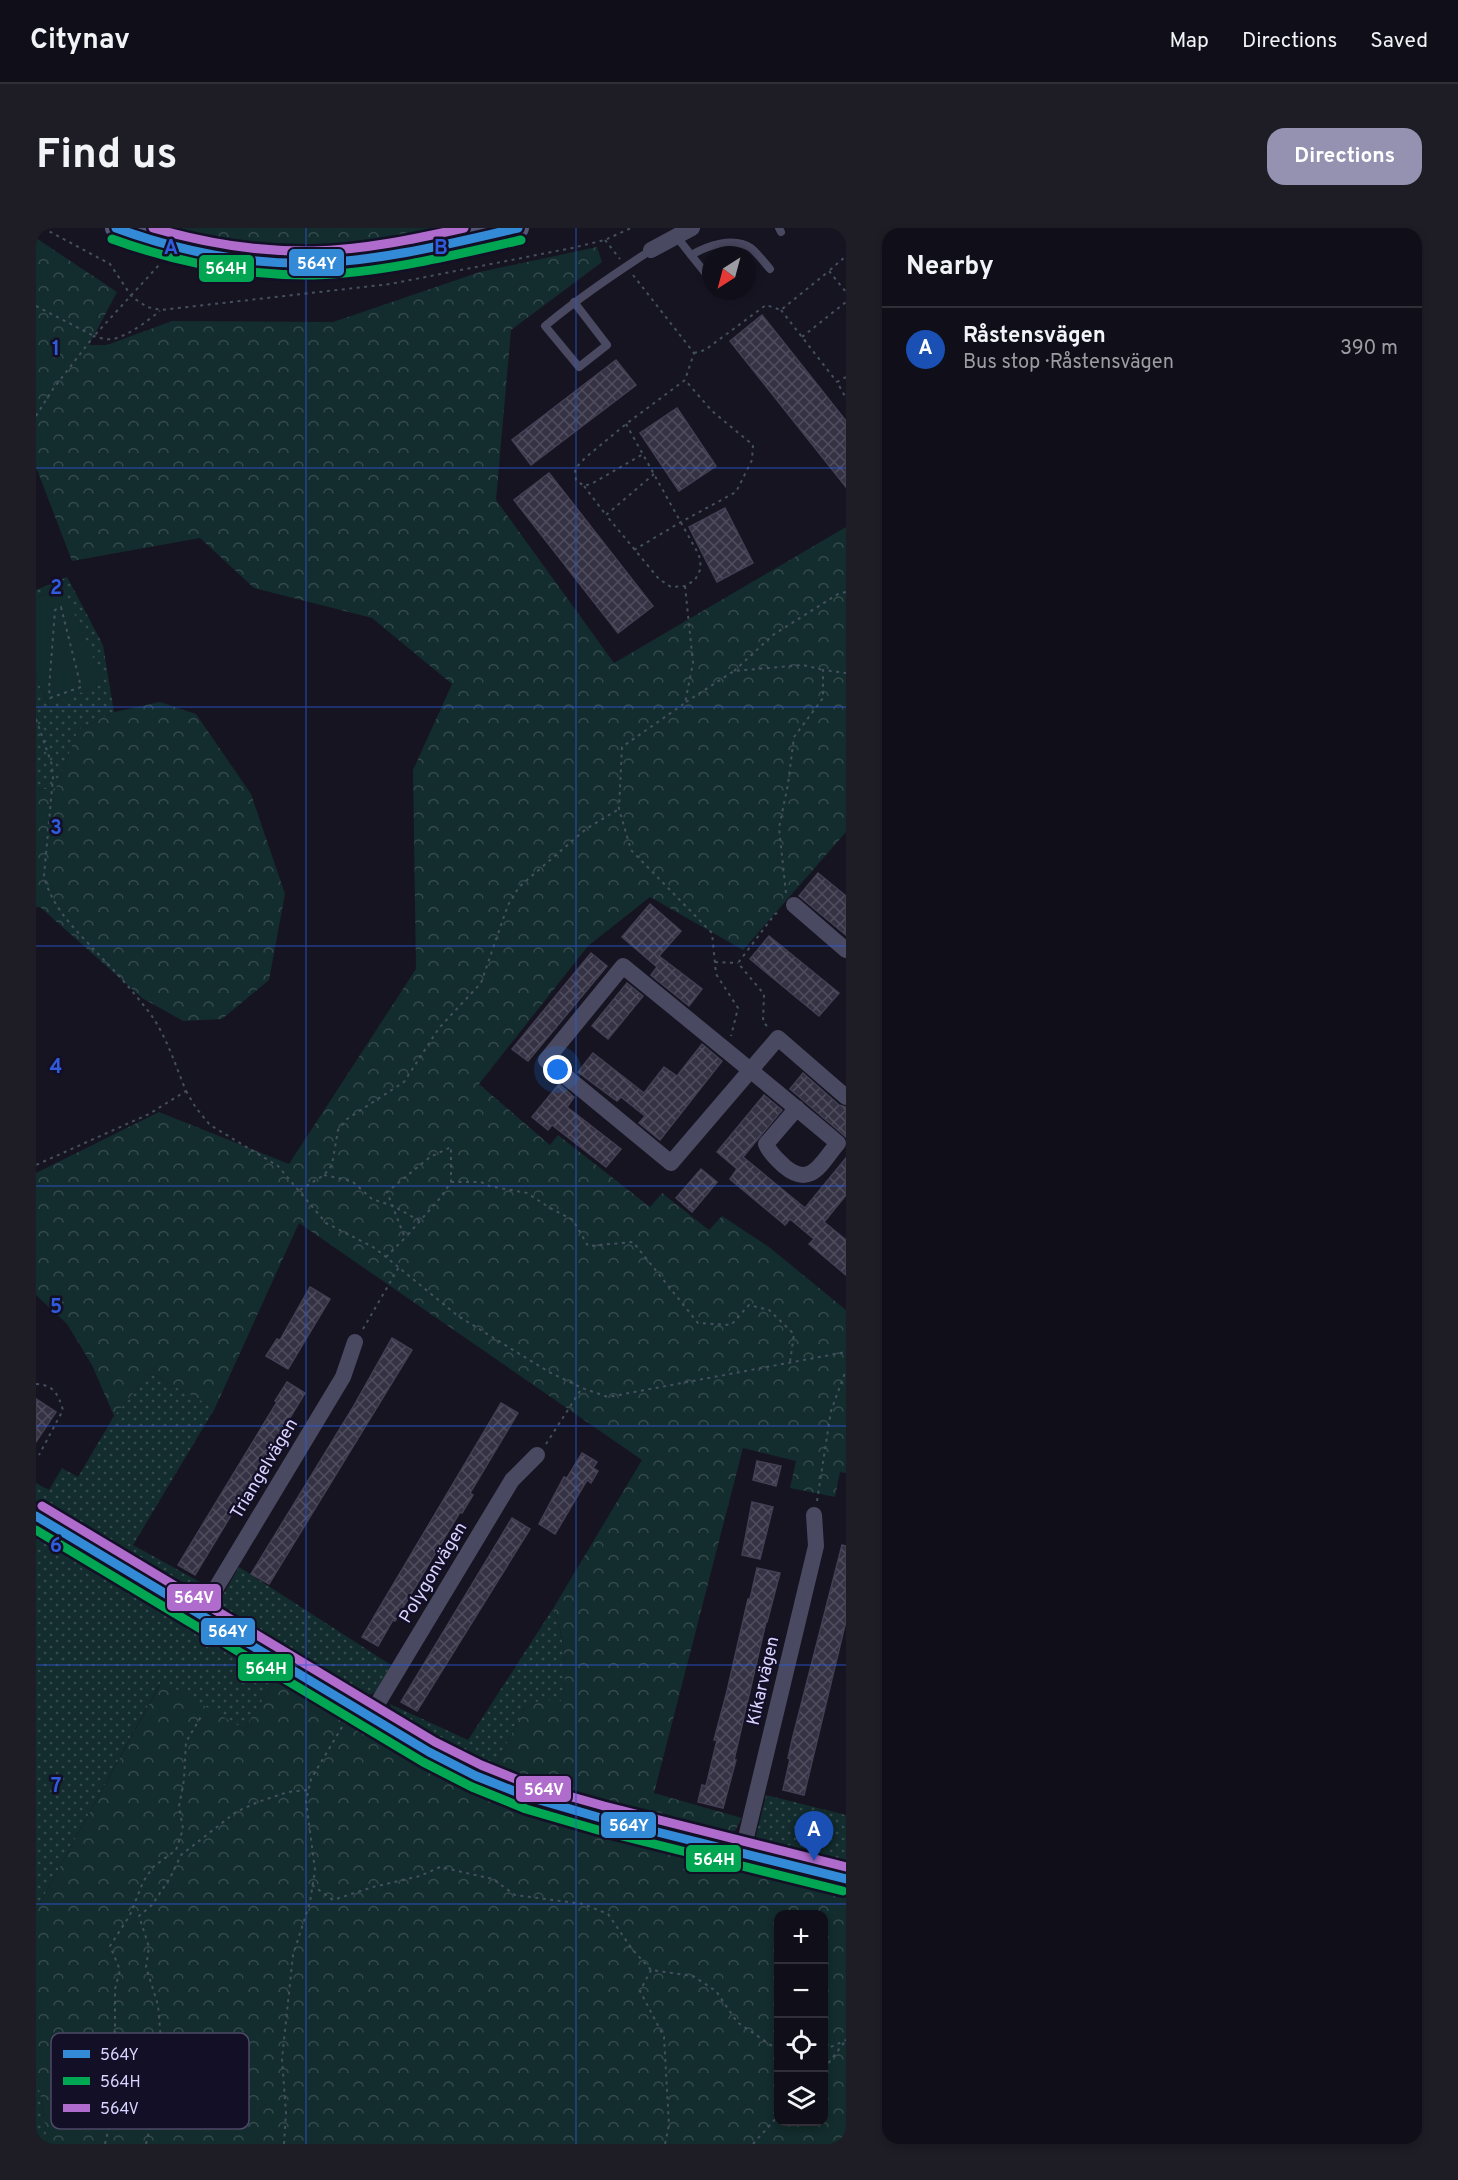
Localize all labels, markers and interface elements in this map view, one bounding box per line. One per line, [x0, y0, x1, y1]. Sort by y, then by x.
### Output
text: Citynav [30, 23, 130, 59]
text: Map [1169, 28, 1209, 55]
text: Directions [1242, 28, 1337, 55]
text: Saved [1370, 28, 1428, 55]
button: Directions [1267, 128, 1422, 185]
text: Find us [36, 130, 177, 183]
text: A [164, 236, 178, 262]
text: B [434, 236, 448, 262]
north arrow [702, 246, 756, 300]
line badge: 564Y [288, 248, 345, 277]
text: Nearby [906, 251, 994, 284]
line badge: 564H [198, 254, 255, 283]
text: 564Y [297, 255, 337, 275]
text: 564H [205, 260, 247, 280]
text: Råstensvägen [963, 323, 1106, 350]
text: A [918, 336, 933, 362]
text: 390 m [1340, 336, 1398, 362]
text: 1 [52, 337, 60, 363]
text: Bus stop · Råstensvägen [963, 350, 1174, 376]
text: 2 [50, 576, 62, 602]
text: 3 [50, 816, 62, 842]
text: 4 [50, 1055, 62, 1081]
your location [543, 1055, 572, 1084]
text: 5 [50, 1295, 62, 1321]
street label: Triangelvägen [226, 1415, 304, 1523]
street label: Polygonvägen [395, 1518, 473, 1628]
text: 6 [50, 1534, 62, 1560]
line badge: 564V [166, 1583, 222, 1612]
text: 564V [174, 1589, 214, 1609]
line badge: 564Y [200, 1617, 256, 1646]
text: 564Y [208, 1623, 248, 1643]
street label: Kikarvägen [743, 1634, 785, 1728]
line badge: 564H [237, 1653, 294, 1682]
text: 564H [245, 1660, 287, 1680]
text: 7 [51, 1774, 61, 1800]
line badge: 564V [515, 1775, 572, 1803]
text: 564V [524, 1781, 564, 1801]
line badge: 564Y [600, 1811, 657, 1839]
pin: A [794, 1812, 834, 1861]
text: 564Y [609, 1817, 649, 1837]
line badge: 564H [685, 1844, 742, 1873]
text: 564H [693, 1851, 735, 1871]
map controls [774, 1910, 828, 2126]
button: + [774, 1910, 828, 1964]
button: − [774, 1964, 828, 2018]
button: locate [774, 2018, 828, 2072]
legend [51, 2033, 249, 2129]
text: 564Y [100, 2046, 139, 2066]
button: layers [774, 2072, 828, 2126]
text: 564H [100, 2073, 141, 2093]
text: 564V [100, 2100, 139, 2120]

